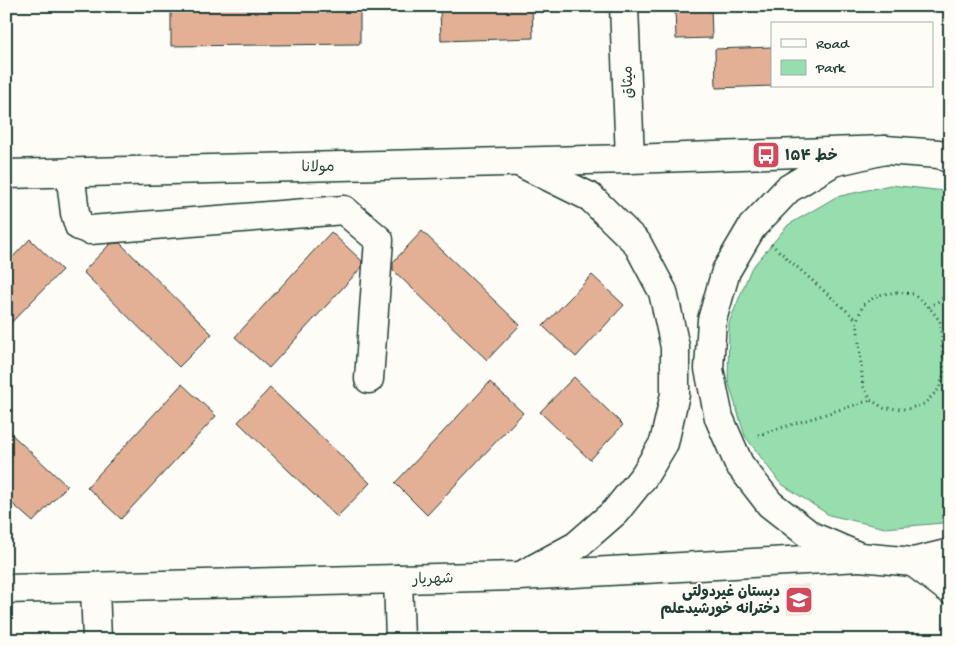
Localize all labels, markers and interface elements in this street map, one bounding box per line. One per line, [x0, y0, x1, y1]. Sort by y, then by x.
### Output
legend [771, 22, 934, 88]
text: Road [816, 36, 850, 54]
text: Park [815, 60, 846, 78]
street label: میثاق [619, 65, 639, 99]
bus stop icon: خط ۱۵۴ [751, 140, 781, 170]
place label: خط ۱۵۴ [785, 148, 838, 166]
street label: مولانا [301, 159, 335, 177]
street label: شهریار [411, 570, 454, 590]
place label: دبستان غیردولتی دخترانه خورشیدعلم [661, 584, 780, 619]
school or university icon: دبستان غیردولتی دخترانه خورشیدعلم [784, 585, 814, 615]

